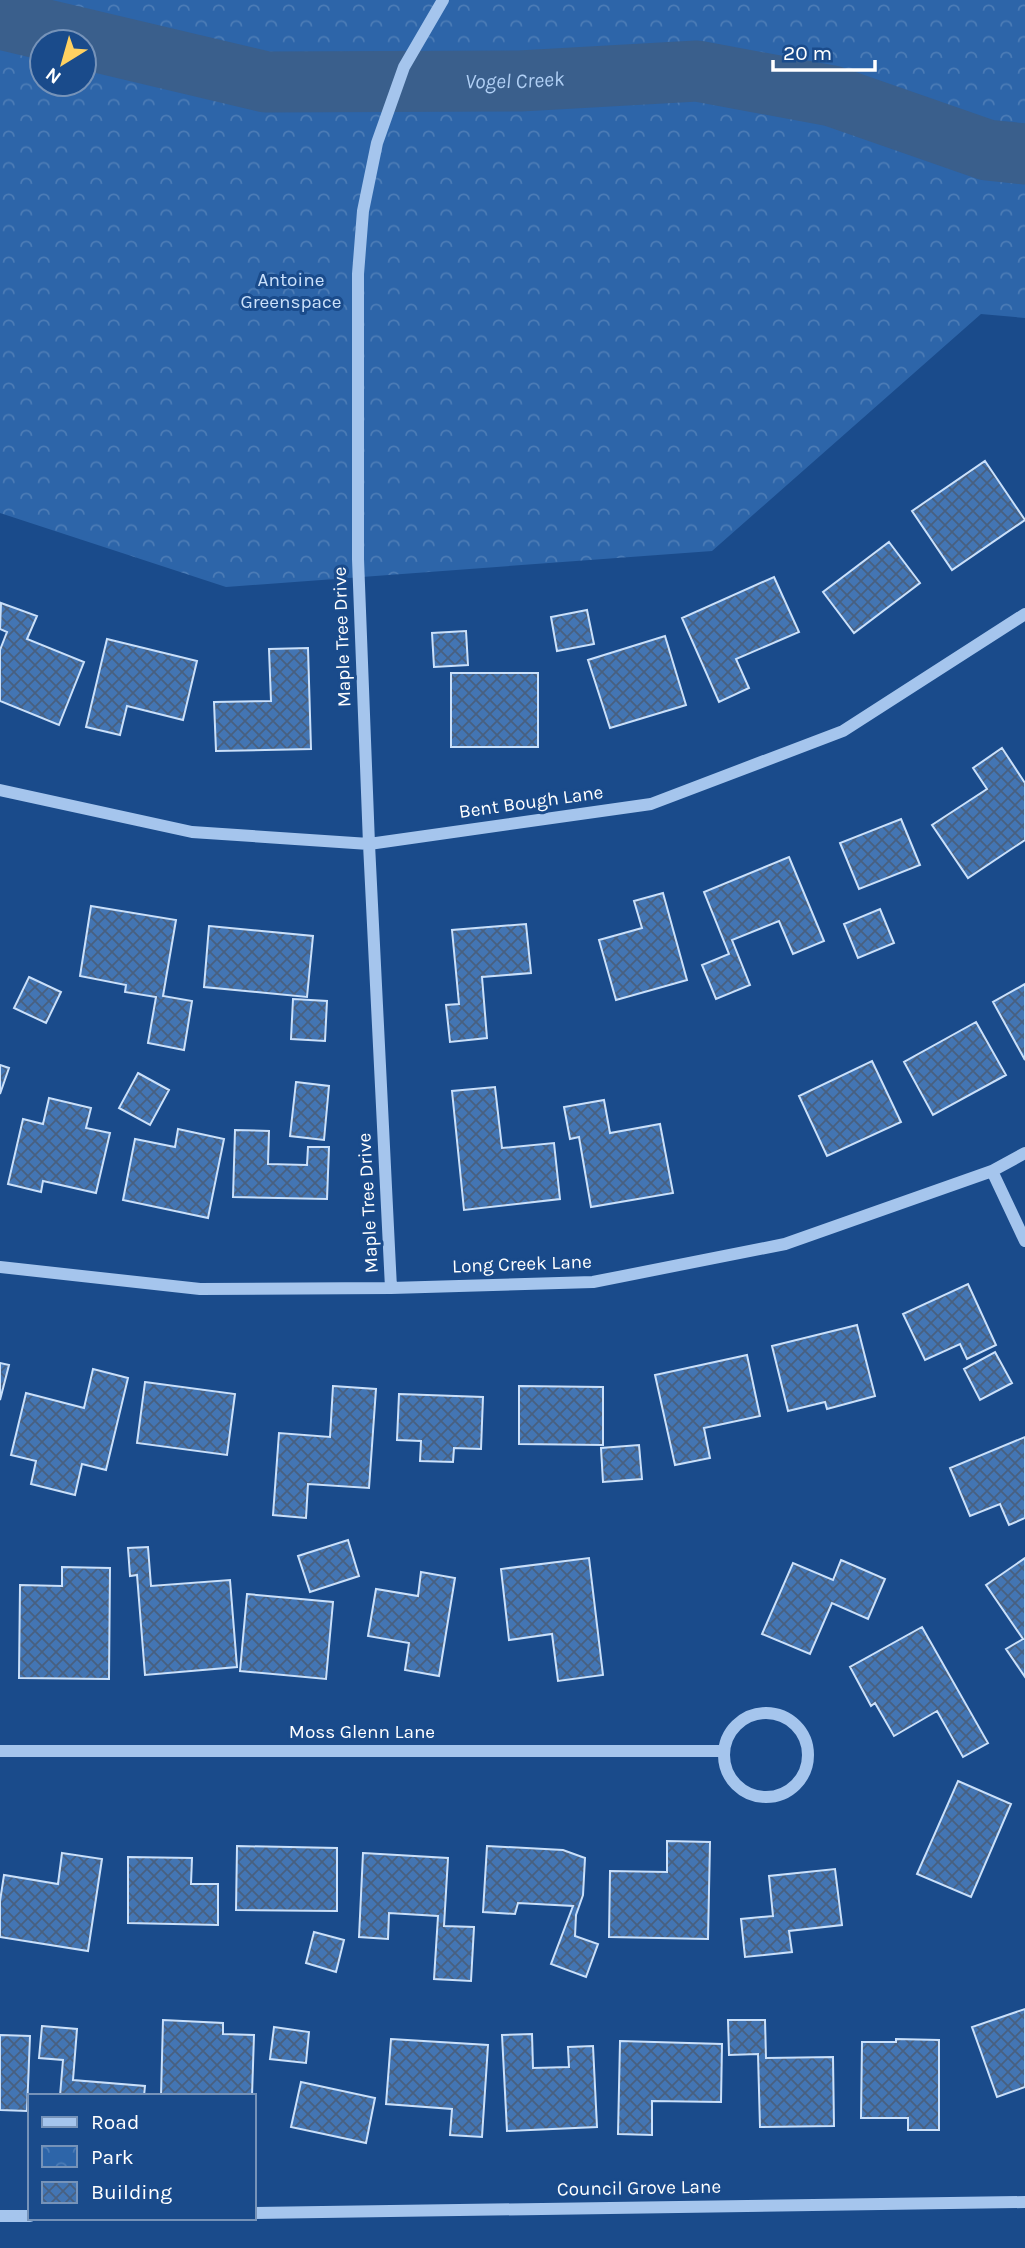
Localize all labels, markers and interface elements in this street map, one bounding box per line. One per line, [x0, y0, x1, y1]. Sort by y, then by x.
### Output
north arrow [28, 28, 98, 98]
scale bar [773, 28, 874, 72]
text: 20 m [783, 41, 832, 65]
text: N [41, 63, 65, 89]
water label: Vogel Creek [465, 66, 565, 93]
park label: Antoine Greenspace [240, 269, 342, 313]
street label: Maple Tree Drive [329, 566, 355, 708]
street label: Bent Bough Lane [457, 781, 605, 823]
street label: Maple Tree Drive [353, 1132, 383, 1274]
street label: Long Creek Lane [452, 1251, 592, 1277]
street label: Moss Glenn Lane [289, 1721, 435, 1743]
legend [28, 2094, 256, 2220]
text: Road [91, 2110, 139, 2134]
text: Park [91, 2145, 134, 2169]
street label: Council Grove Lane [557, 2176, 721, 2200]
text: Building [91, 2180, 172, 2204]

